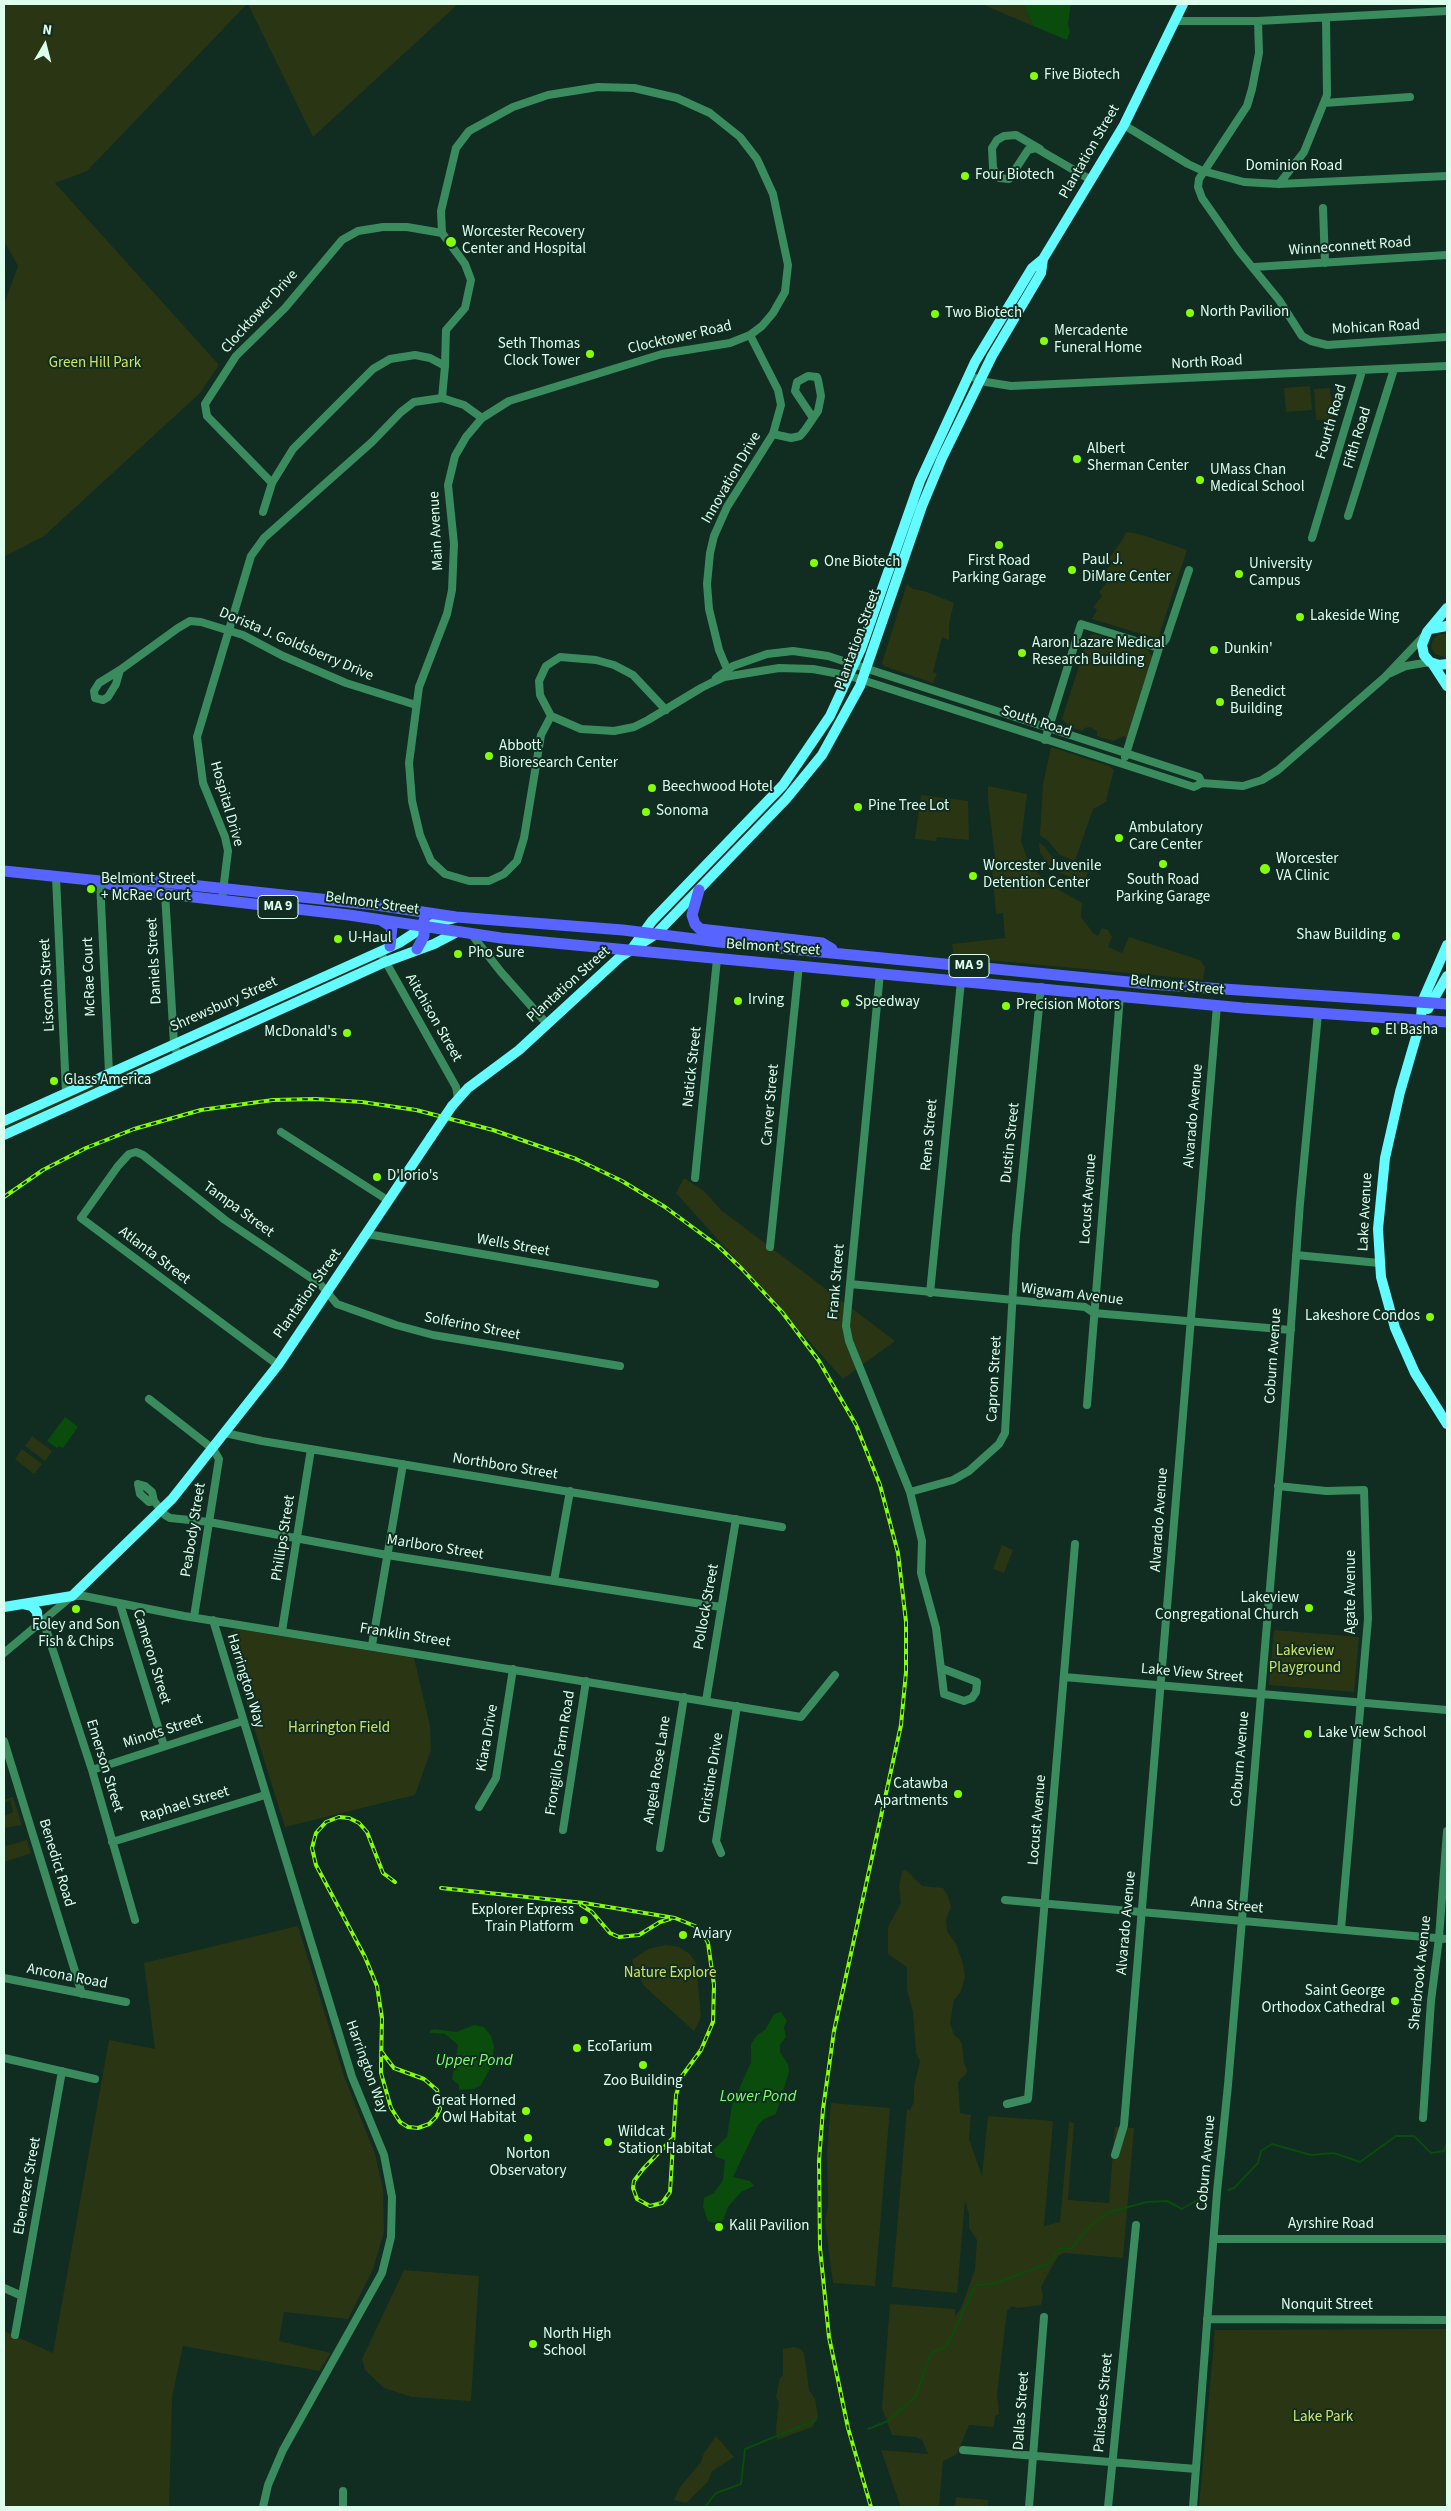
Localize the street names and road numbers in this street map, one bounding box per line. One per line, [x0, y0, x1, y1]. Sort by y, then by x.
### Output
street label: Plantation Street [1056, 102, 1124, 202]
street label: Dominion Road [1246, 158, 1342, 176]
street label: Winneconnett Road [1288, 234, 1412, 260]
street label: Clocktower Drive [218, 266, 302, 358]
street label: Clocktower Road [626, 317, 734, 359]
street label: Mohican Road [1331, 317, 1421, 339]
street label: North Road [1171, 352, 1243, 374]
street label: Fourth Road [1313, 382, 1351, 462]
street label: Fifth Road [1340, 405, 1376, 471]
street label: Innovation Drive [698, 429, 766, 527]
street label: Main Avenue [426, 491, 448, 571]
street label: Plantation Street [831, 587, 885, 693]
street label: Dorista J. Goldsberry Drive [216, 604, 376, 686]
street label: South Road [999, 702, 1073, 742]
street label: Hospital Drive [205, 759, 247, 849]
street label: Belmont Street [324, 889, 420, 919]
road number: MA 9 [258, 896, 298, 919]
street label: Daniels Street [144, 917, 166, 1005]
street label: Belmont Street [725, 936, 821, 960]
street label: McRae Court [80, 937, 100, 1017]
street label: Liscomb Street [37, 938, 59, 1032]
street label: Plantation Street [524, 943, 614, 1027]
road number: MA 9 [949, 954, 989, 978]
street label: Aitchison Street [401, 971, 465, 1065]
street label: Belmont Street [1129, 972, 1225, 1000]
street label: Shrewsbury Street [168, 973, 280, 1037]
street label: Natick Street [680, 1026, 706, 1108]
street label: Carver Street [758, 1063, 784, 1147]
street label: Alvarado Avenue [1180, 1063, 1208, 1169]
street label: Rena Street [918, 1098, 942, 1172]
street label: Dustin Street [998, 1102, 1024, 1184]
street label: Locust Avenue [1077, 1153, 1101, 1245]
street label: Lake Avenue [1355, 1172, 1377, 1252]
street label: Tampa Street [199, 1178, 277, 1242]
street label: Atlanta Street [114, 1223, 194, 1289]
street label: Wells Street [475, 1231, 551, 1261]
street label: Frank Street [825, 1243, 849, 1321]
street label: Plantation Street [270, 1245, 346, 1343]
street label: Wigwam Avenue [1020, 1280, 1124, 1310]
street label: Coburn Avenue [1262, 1308, 1286, 1404]
street label: Solferino Street [422, 1309, 522, 1345]
street label: Capron Street [984, 1335, 1006, 1423]
street label: Northboro Street [451, 1450, 559, 1484]
street label: Alvarado Avenue [1147, 1467, 1173, 1573]
street label: Peabody Street [178, 1482, 210, 1578]
street label: Phillips Street [268, 1494, 300, 1582]
street label: Marlboro Street [385, 1531, 485, 1565]
street label: Agate Avenue [1343, 1550, 1361, 1634]
street label: Pollock Street [691, 1563, 723, 1651]
street label: Cameron Street [128, 1608, 174, 1706]
street label: Franklin Street [358, 1620, 452, 1652]
street label: Harrington Way [222, 1632, 268, 1730]
street label: Lake View Street [1140, 1661, 1244, 1687]
street label: Frongillo Farm Road [542, 1689, 580, 1817]
street label: Kiara Drive [473, 1703, 503, 1773]
street label: Minots Street [121, 1711, 205, 1753]
street label: Coburn Avenue [1228, 1711, 1254, 1807]
street label: Angela Rose Lane [641, 1715, 675, 1825]
street label: Emerson Street [81, 1717, 127, 1815]
street label: Christine Drive [696, 1731, 728, 1825]
street label: Locust Avenue [1025, 1774, 1051, 1866]
street label: Raphael Street [138, 1783, 232, 1827]
street label: Benedict Road [34, 1817, 78, 1909]
street label: Alvarado Avenue [1113, 1870, 1141, 1976]
street label: Anna Street [1190, 1894, 1264, 1918]
street label: Sherbrook Avenue [1406, 1915, 1436, 2031]
street label: Ancona Road [25, 1960, 109, 1994]
street label: Harrington Way [341, 2018, 391, 2116]
street label: Coburn Avenue [1194, 2115, 1220, 2211]
street label: Ebenezer Street [11, 2136, 45, 2236]
street label: Ayrshire Road [1288, 2216, 1374, 2234]
street label: Nonquit Street [1281, 2297, 1373, 2315]
street label: Palisades Street [1091, 2353, 1117, 2453]
street label: Dallas Street [1010, 2371, 1034, 2451]

